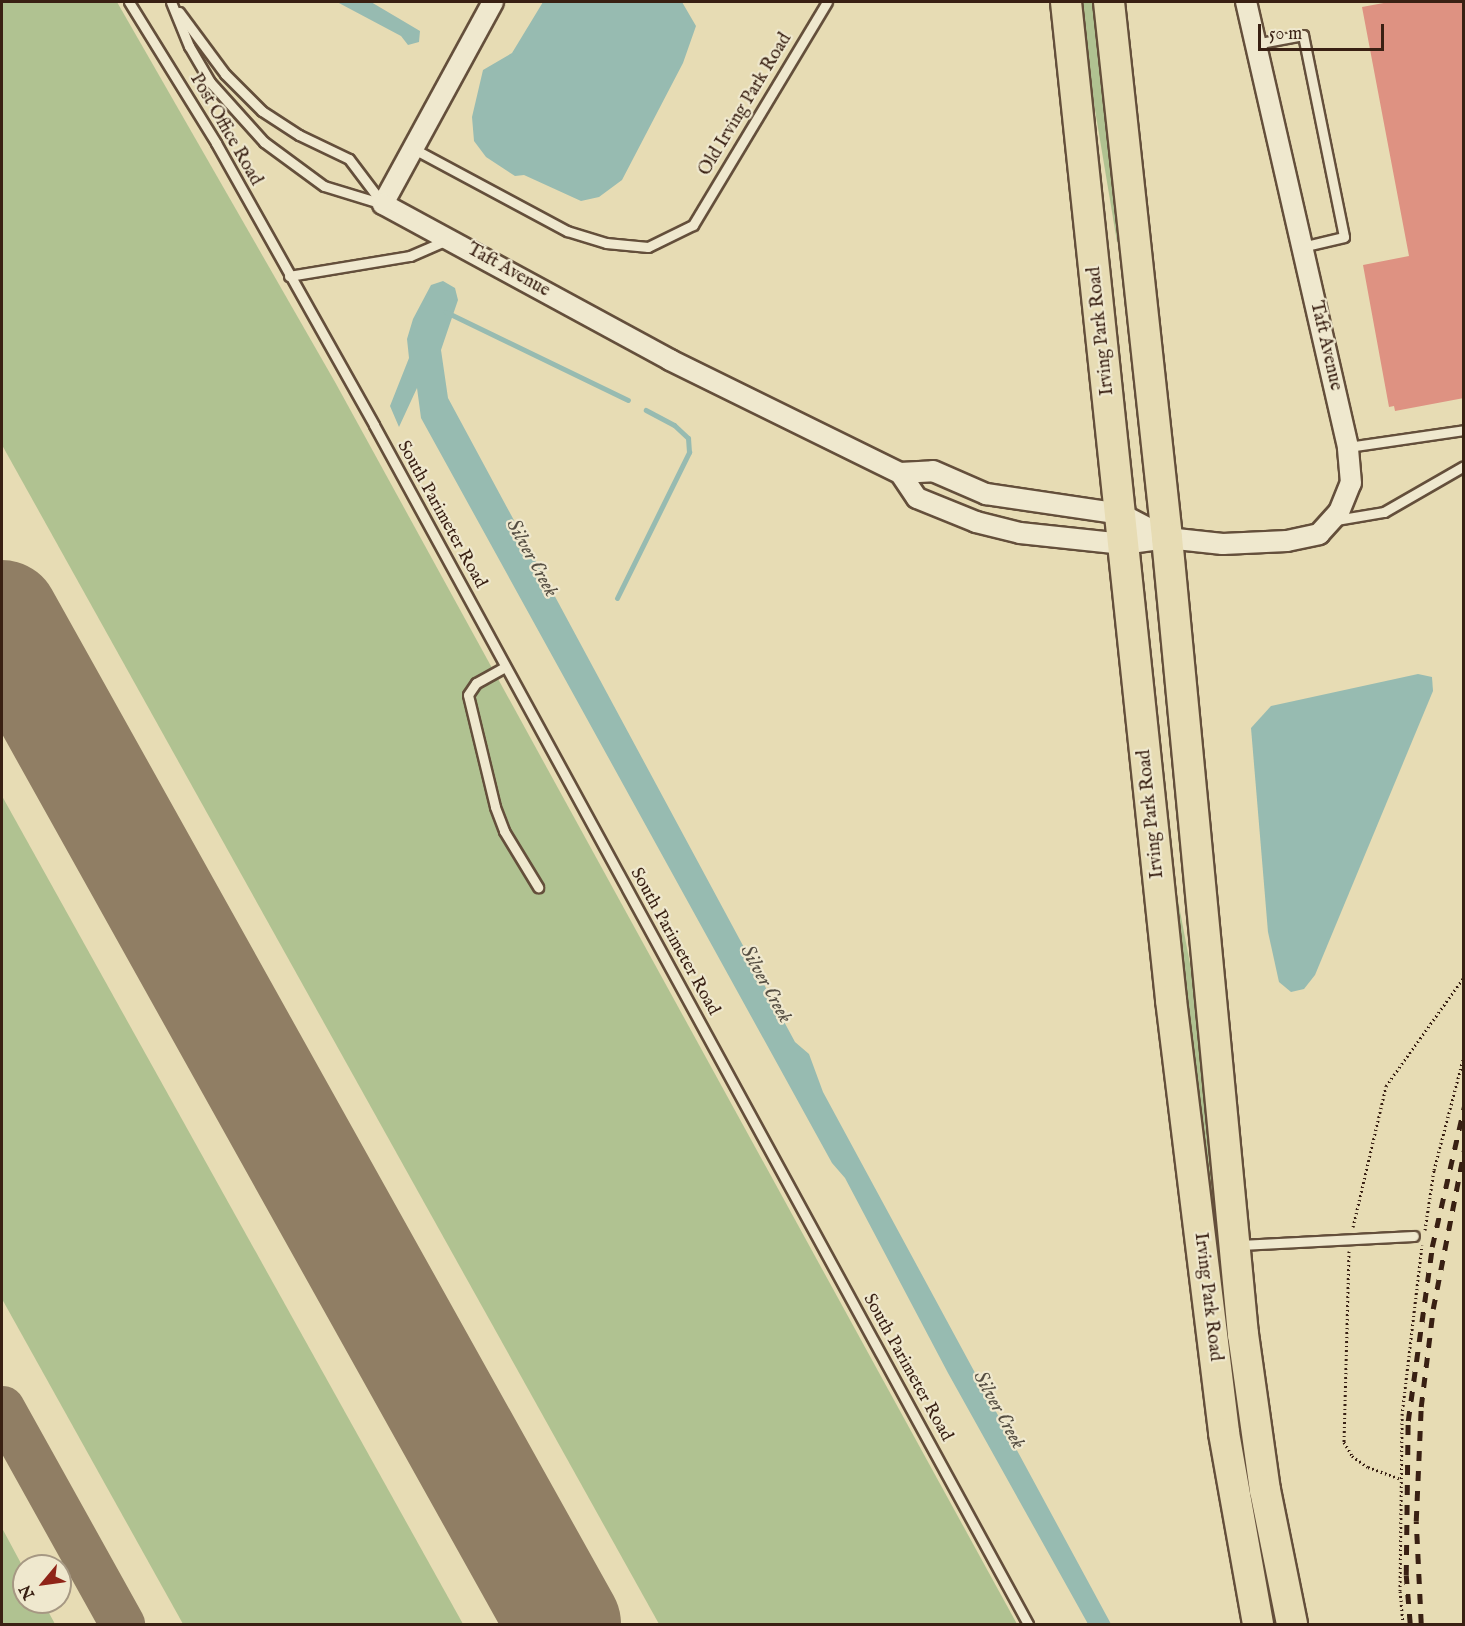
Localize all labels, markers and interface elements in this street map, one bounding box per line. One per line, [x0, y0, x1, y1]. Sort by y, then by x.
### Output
scale bar [1261, 12, 1387, 50]
text: 50 m [1269, 23, 1302, 46]
street label: Old Irving Park Road [695, 30, 797, 180]
street label: Post Office Road [184, 70, 266, 190]
street label: Taft Avenue [463, 239, 553, 303]
street label: Irving Park Road [1085, 266, 1119, 396]
street label: Taft Avenue [1304, 299, 1346, 393]
street label: South Parimeter Road [392, 438, 490, 592]
water label: Silver Creek [501, 515, 563, 601]
street label: Irving Park Road [1135, 749, 1169, 879]
street label: South Parimeter Road [625, 865, 723, 1019]
water label: Silver Creek [735, 941, 797, 1027]
street label: Irving Park Road [1188, 1232, 1226, 1362]
street label: South Parimeter Road [858, 1291, 956, 1445]
water label: Silver Creek [968, 1367, 1030, 1453]
north arrow [12, 1554, 72, 1614]
text: N [16, 1581, 40, 1603]

